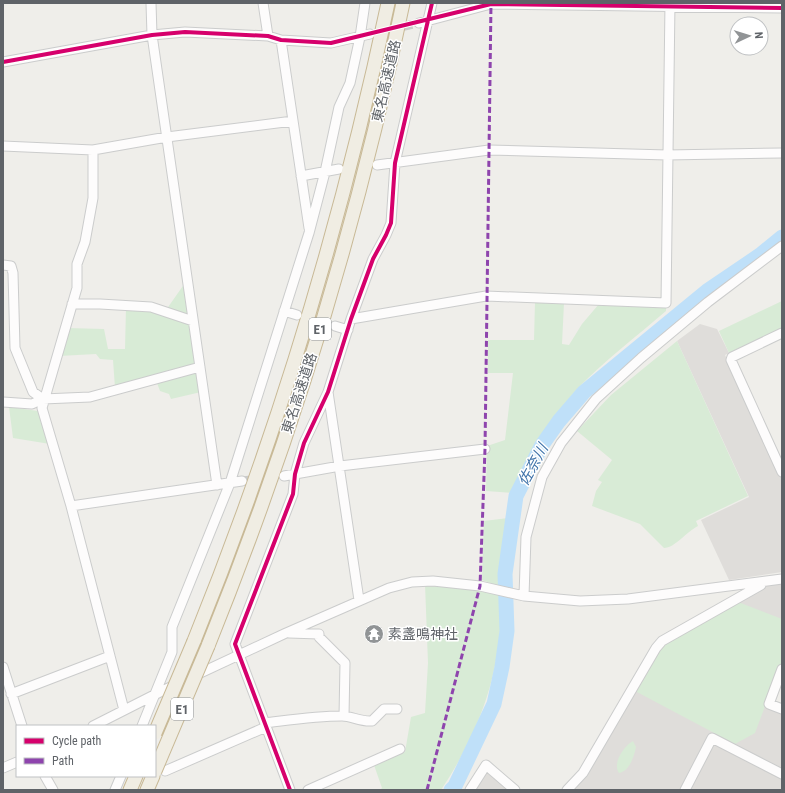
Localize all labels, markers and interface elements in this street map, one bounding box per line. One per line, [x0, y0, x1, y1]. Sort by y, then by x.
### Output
north arrow [729, 16, 769, 56]
text: N [752, 32, 765, 39]
street label: 東名高速道路 [369, 38, 403, 124]
road number: E1 [309, 318, 331, 340]
street label: 東名高速道路 [278, 351, 320, 435]
water label: 佐奈川 [514, 439, 553, 489]
temple icon: 素盞鳴神社 [363, 623, 385, 645]
place label: 素盞鳴神社 [388, 626, 458, 642]
road number: E1 [171, 698, 193, 720]
legend [16, 725, 156, 777]
text: Cycle path [52, 734, 102, 748]
text: Path [52, 754, 74, 768]

